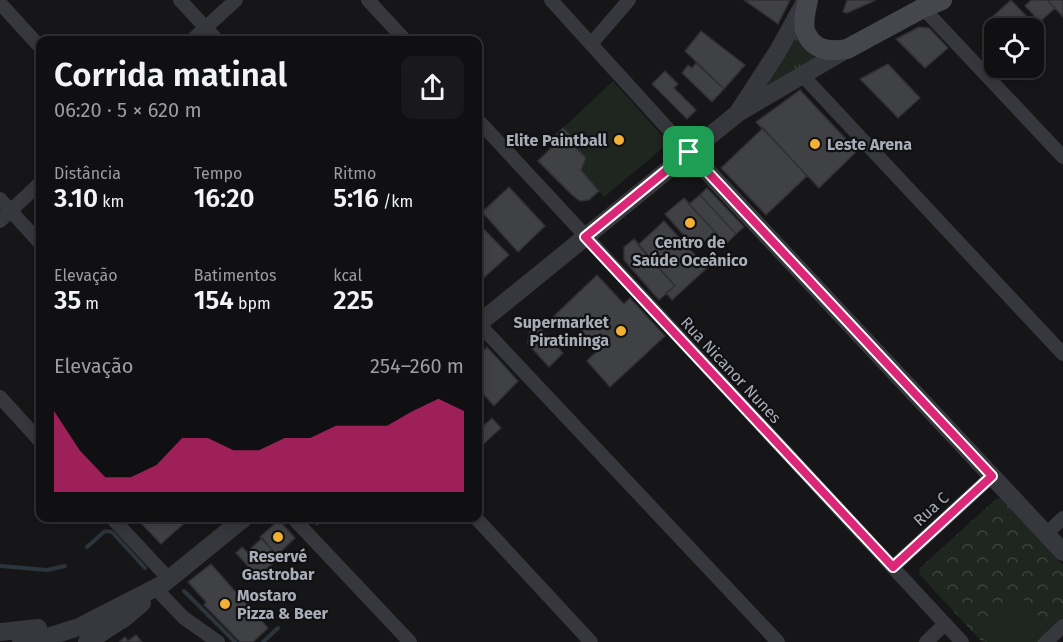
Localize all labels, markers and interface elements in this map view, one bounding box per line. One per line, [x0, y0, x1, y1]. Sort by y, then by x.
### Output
map controls [984, 18, 1044, 78]
button: locate [984, 18, 1044, 78]
text: Corrida matinal [54, 55, 287, 95]
button: share [401, 56, 464, 119]
text: 06:20 · 5 × 620 m [54, 98, 202, 122]
pin [663, 126, 714, 177]
place label: Elite Paintball [506, 131, 607, 150]
marker: Elite Paintball [612, 133, 626, 147]
icon: arrive [672, 135, 705, 168]
place label: Leste Arena [827, 135, 912, 154]
marker: Leste Arena [808, 137, 822, 151]
text: Distância [54, 164, 121, 183]
text: Tempo [194, 164, 242, 183]
text: Ritmo [333, 164, 376, 183]
text: 3.10 [54, 183, 98, 214]
text: 16:20 [194, 183, 255, 214]
text: 5:16 [333, 183, 379, 214]
text: km [98, 192, 124, 211]
text: /km [379, 192, 413, 211]
marker: Centro de Saúde Oceânico [683, 216, 697, 230]
place label: Centro de Saúde Oceânico [632, 233, 748, 270]
text: Elevação [54, 266, 118, 285]
text: Batimentos [194, 266, 277, 285]
text: kcal [333, 266, 362, 285]
text: 35 [54, 285, 81, 316]
text: 154 [194, 285, 234, 316]
text: 225 [333, 285, 374, 316]
text: m [81, 294, 99, 313]
text: bpm [234, 294, 271, 313]
place label: Supermarket Piratininga [514, 313, 610, 350]
street label: Rua Nicanor Nunes [677, 313, 785, 427]
marker: Supermarket Piratininga [614, 324, 628, 338]
text: Elevação [54, 354, 133, 378]
text: 254–260 m [370, 354, 464, 378]
street label: Rua C [910, 488, 952, 530]
marker: Reservé Gastrobar [271, 530, 285, 544]
place label: Reservé Gastrobar [242, 547, 315, 584]
place label: Mostaro Pizza & Beer [237, 586, 329, 623]
marker: Mostaro Pizza & Beer [218, 597, 232, 611]

